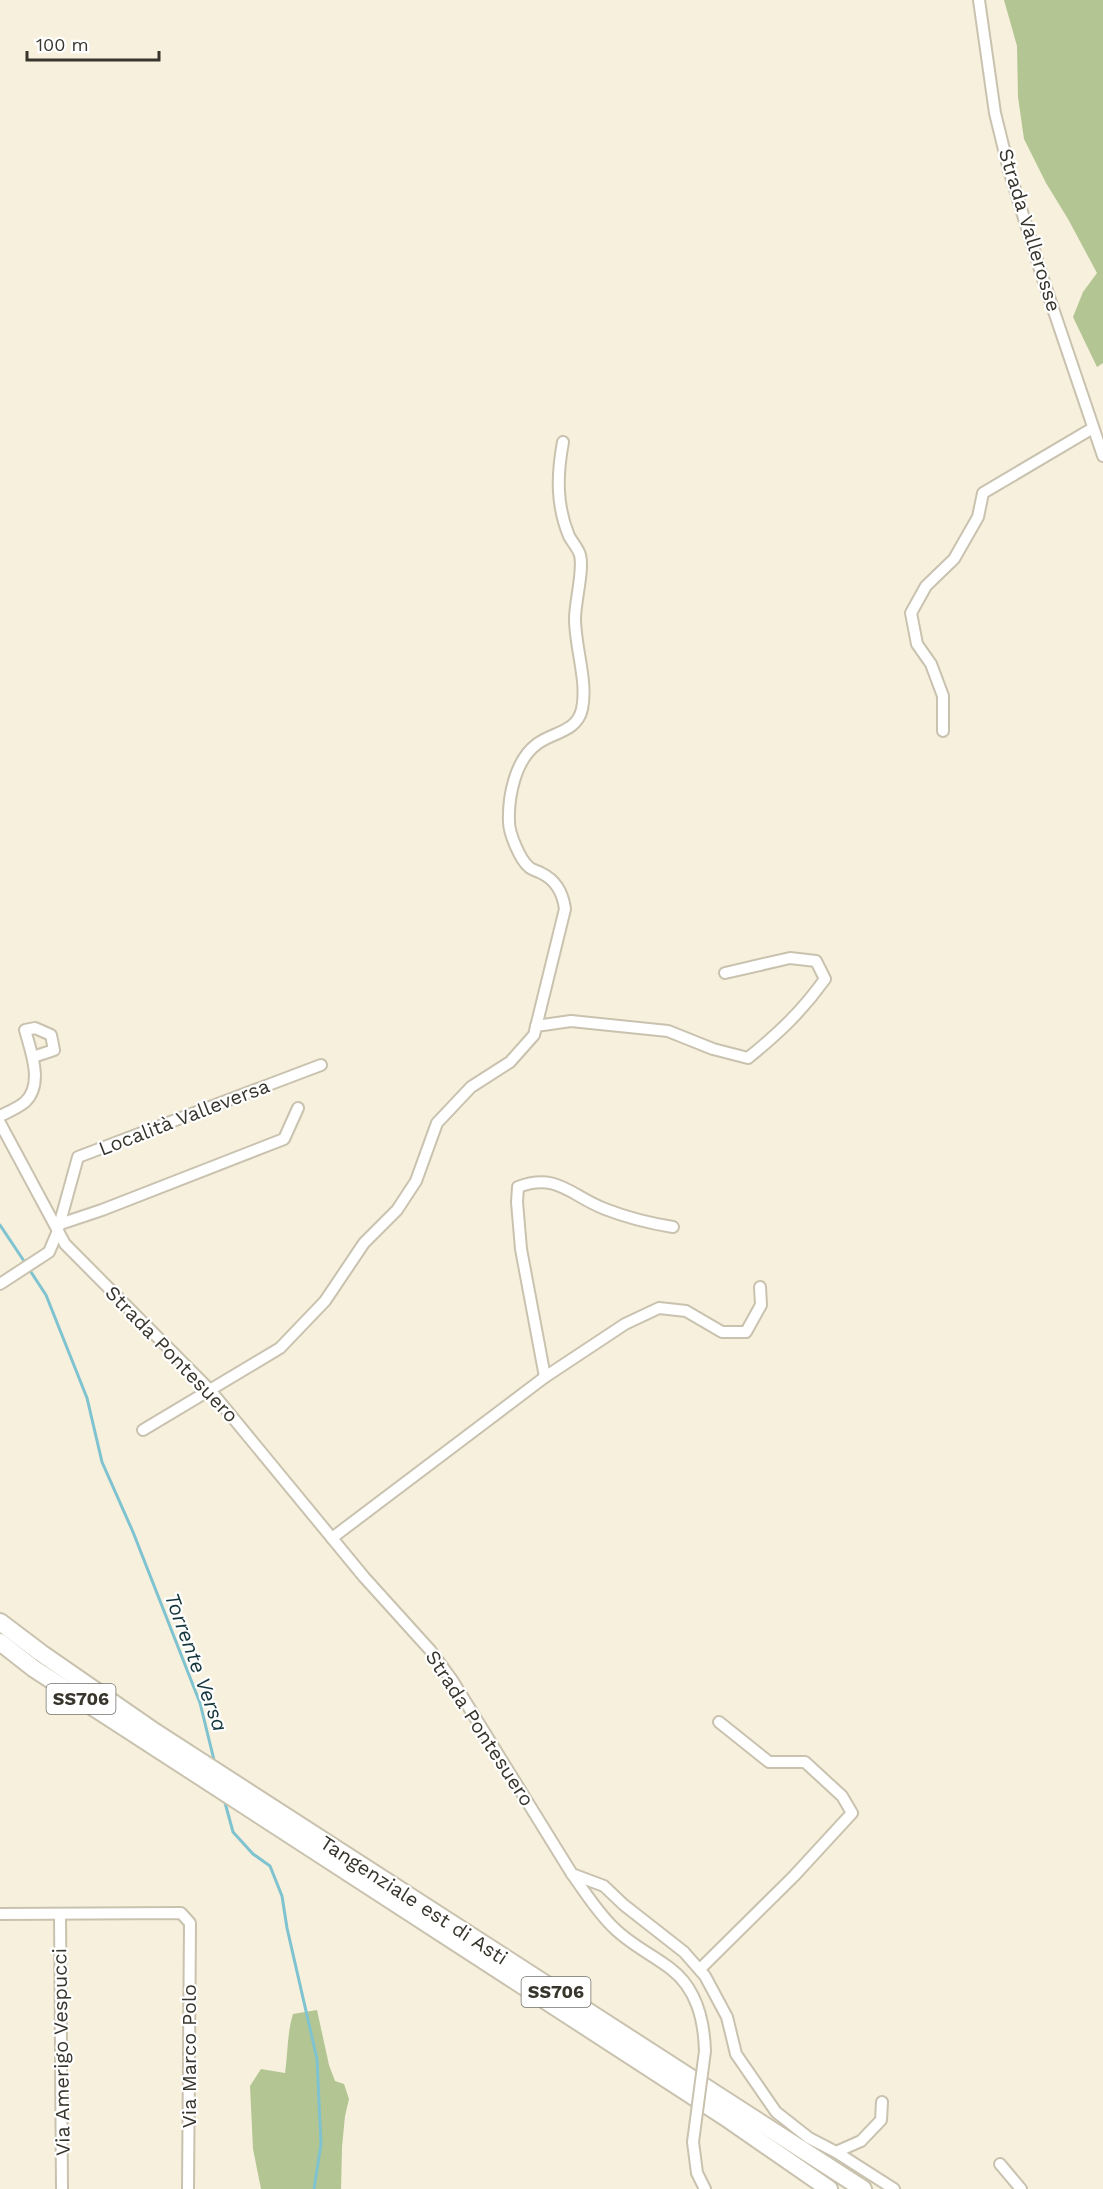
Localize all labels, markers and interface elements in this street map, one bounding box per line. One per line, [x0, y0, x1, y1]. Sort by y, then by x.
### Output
scale bar [27, 24, 159, 62]
text: 100 m [36, 34, 89, 55]
street label: Strada Vallerosse [994, 146, 1066, 314]
street label: Località Valleversa [95, 1073, 273, 1161]
street label: Strada Pontesuero [100, 1281, 244, 1427]
water label: Torrente Versa [160, 1589, 233, 1735]
street label: Strada Pontesuero [421, 1646, 539, 1810]
road number: SS706 [46, 1684, 116, 1714]
street label: Tangenziale est di Asti [316, 1830, 512, 1970]
street label: Via Amerigo Vespucci [47, 1948, 75, 2156]
road number: SS706 [522, 1977, 590, 2007]
street label: Via Marco Polo [177, 1984, 201, 2128]

